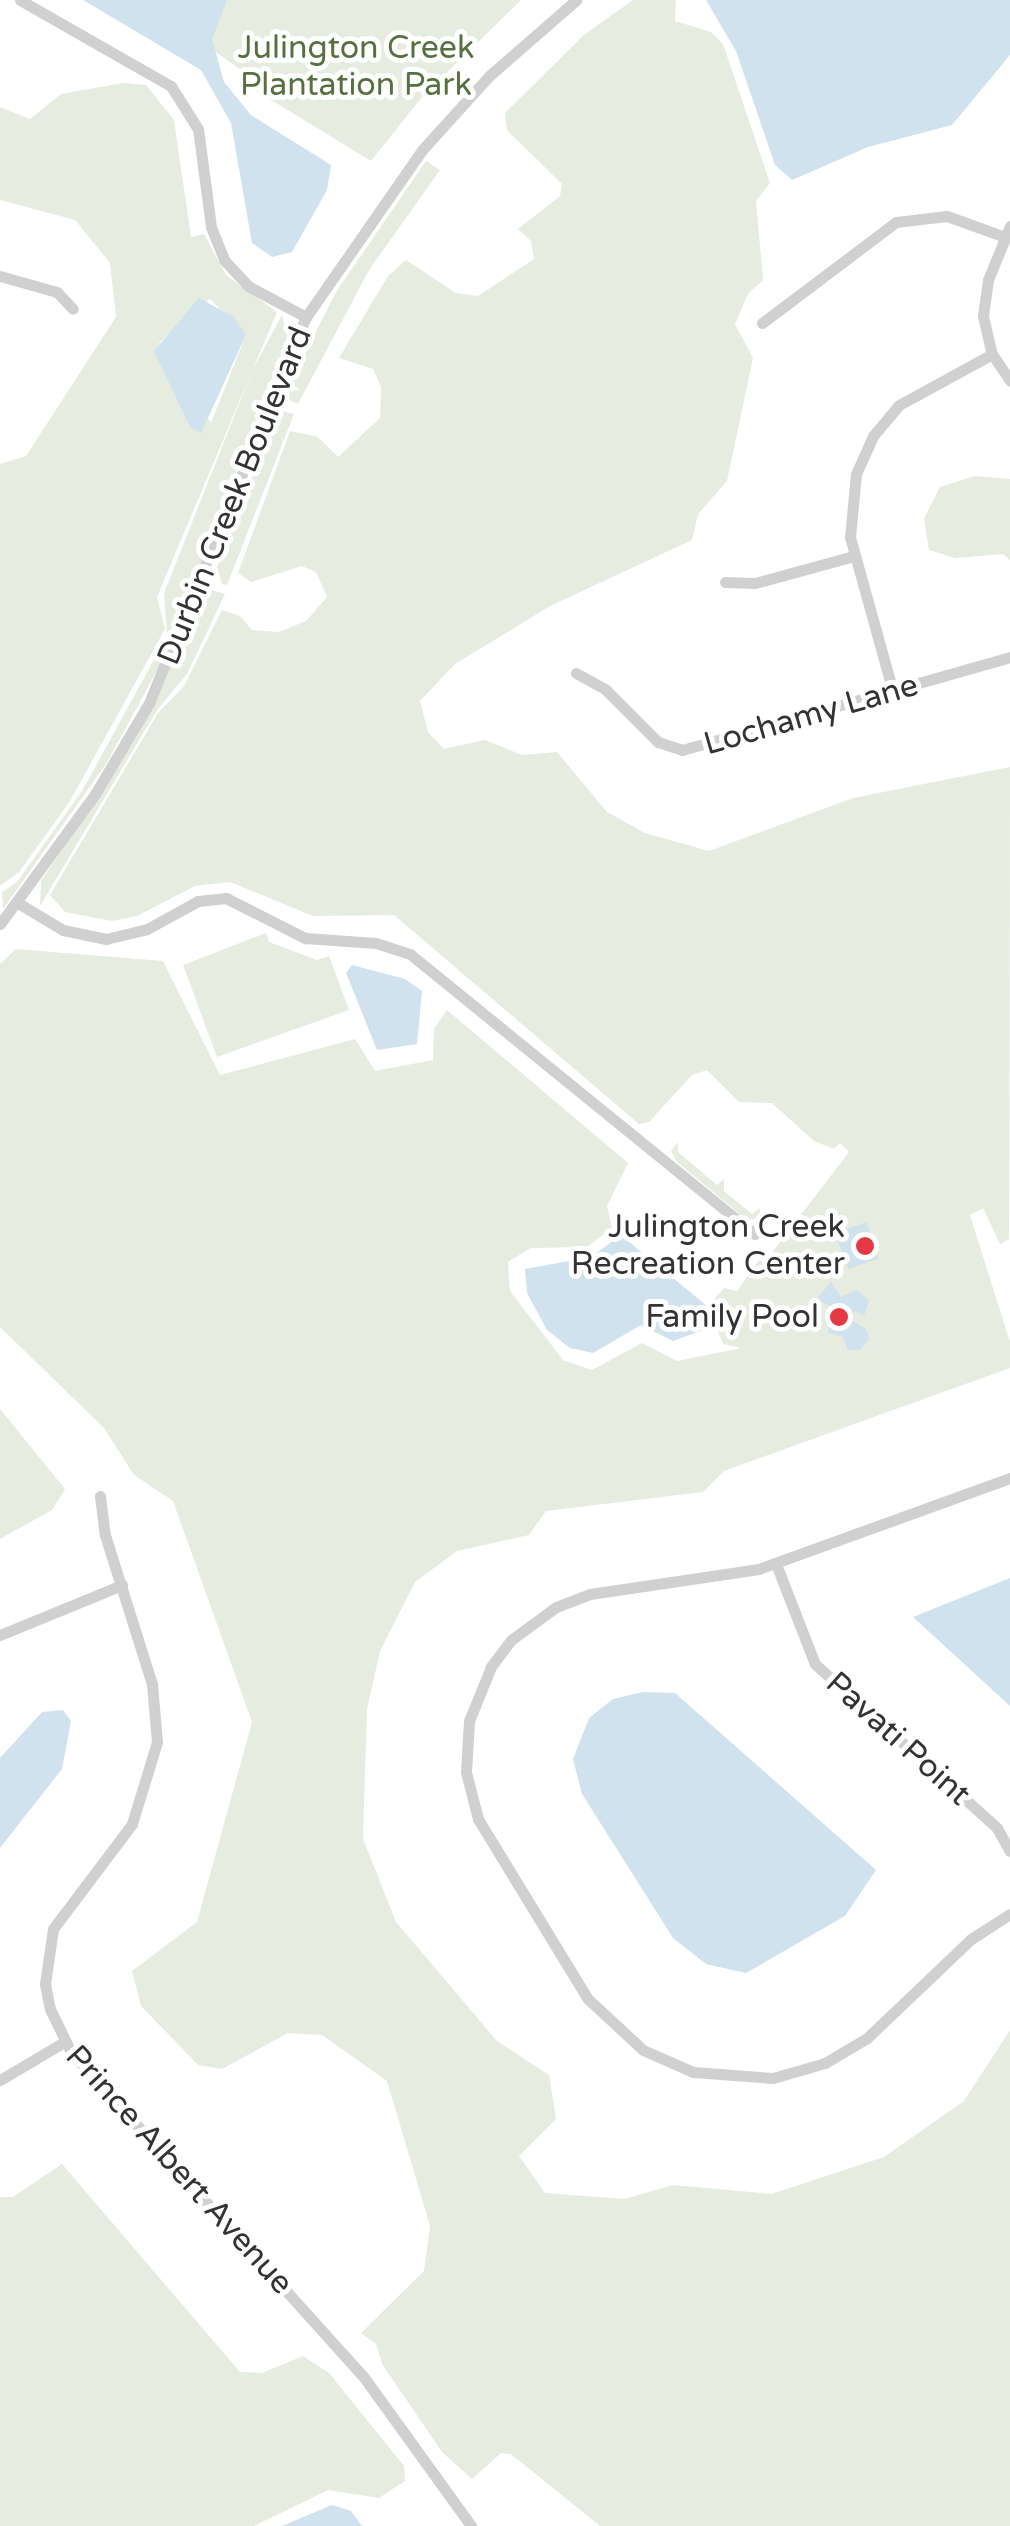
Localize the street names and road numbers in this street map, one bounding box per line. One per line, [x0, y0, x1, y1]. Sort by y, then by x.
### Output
street label: Durbin Creek Boulevard [150, 322, 320, 670]
street label: Lochamy Lane [699, 666, 923, 764]
street label: Pavati Point [818, 1664, 978, 1814]
street label: Prince Albert Avenue [57, 2038, 301, 2302]

